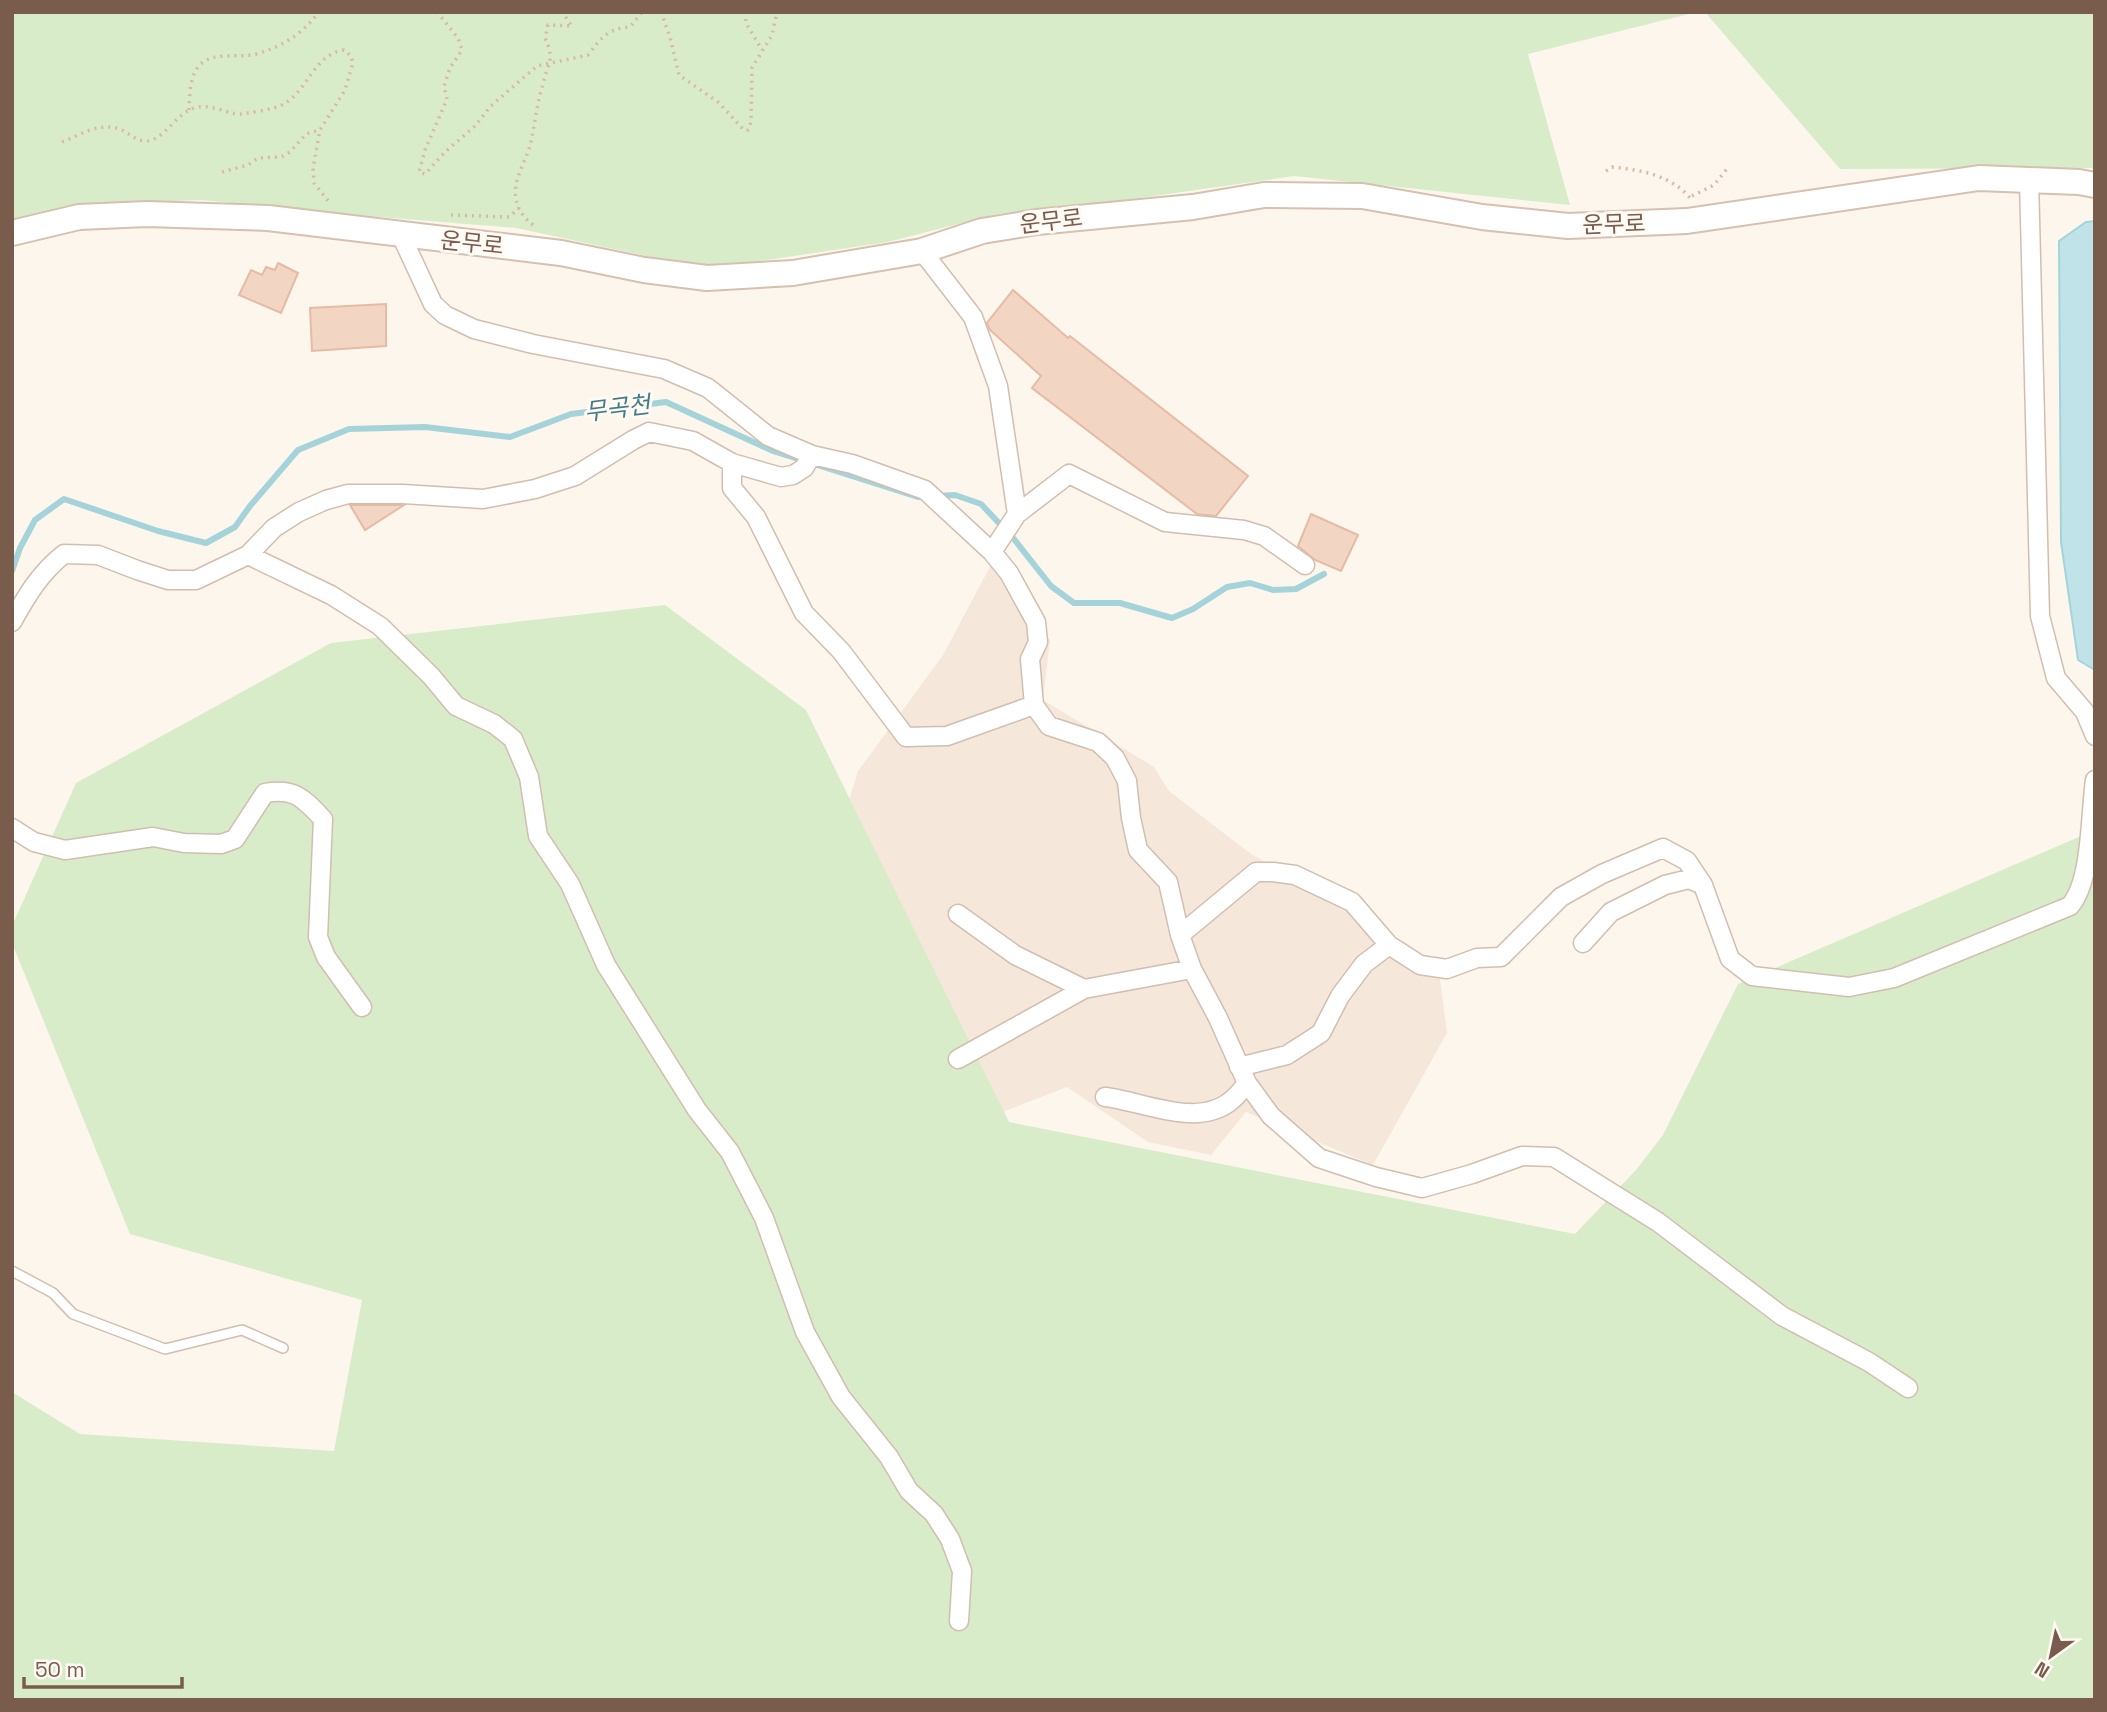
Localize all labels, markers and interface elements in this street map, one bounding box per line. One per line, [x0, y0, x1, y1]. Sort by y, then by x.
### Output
street label: 운무로 [1018, 202, 1084, 240]
street label: 운무로 [1582, 208, 1646, 240]
street label: 운무로 [439, 225, 505, 261]
water label: 무곡천 [582, 388, 655, 427]
north arrow [2016, 1621, 2086, 1691]
scale bar [24, 1646, 182, 1690]
text: 50 m [35, 1656, 85, 1683]
text: N [2030, 1656, 2054, 1684]

